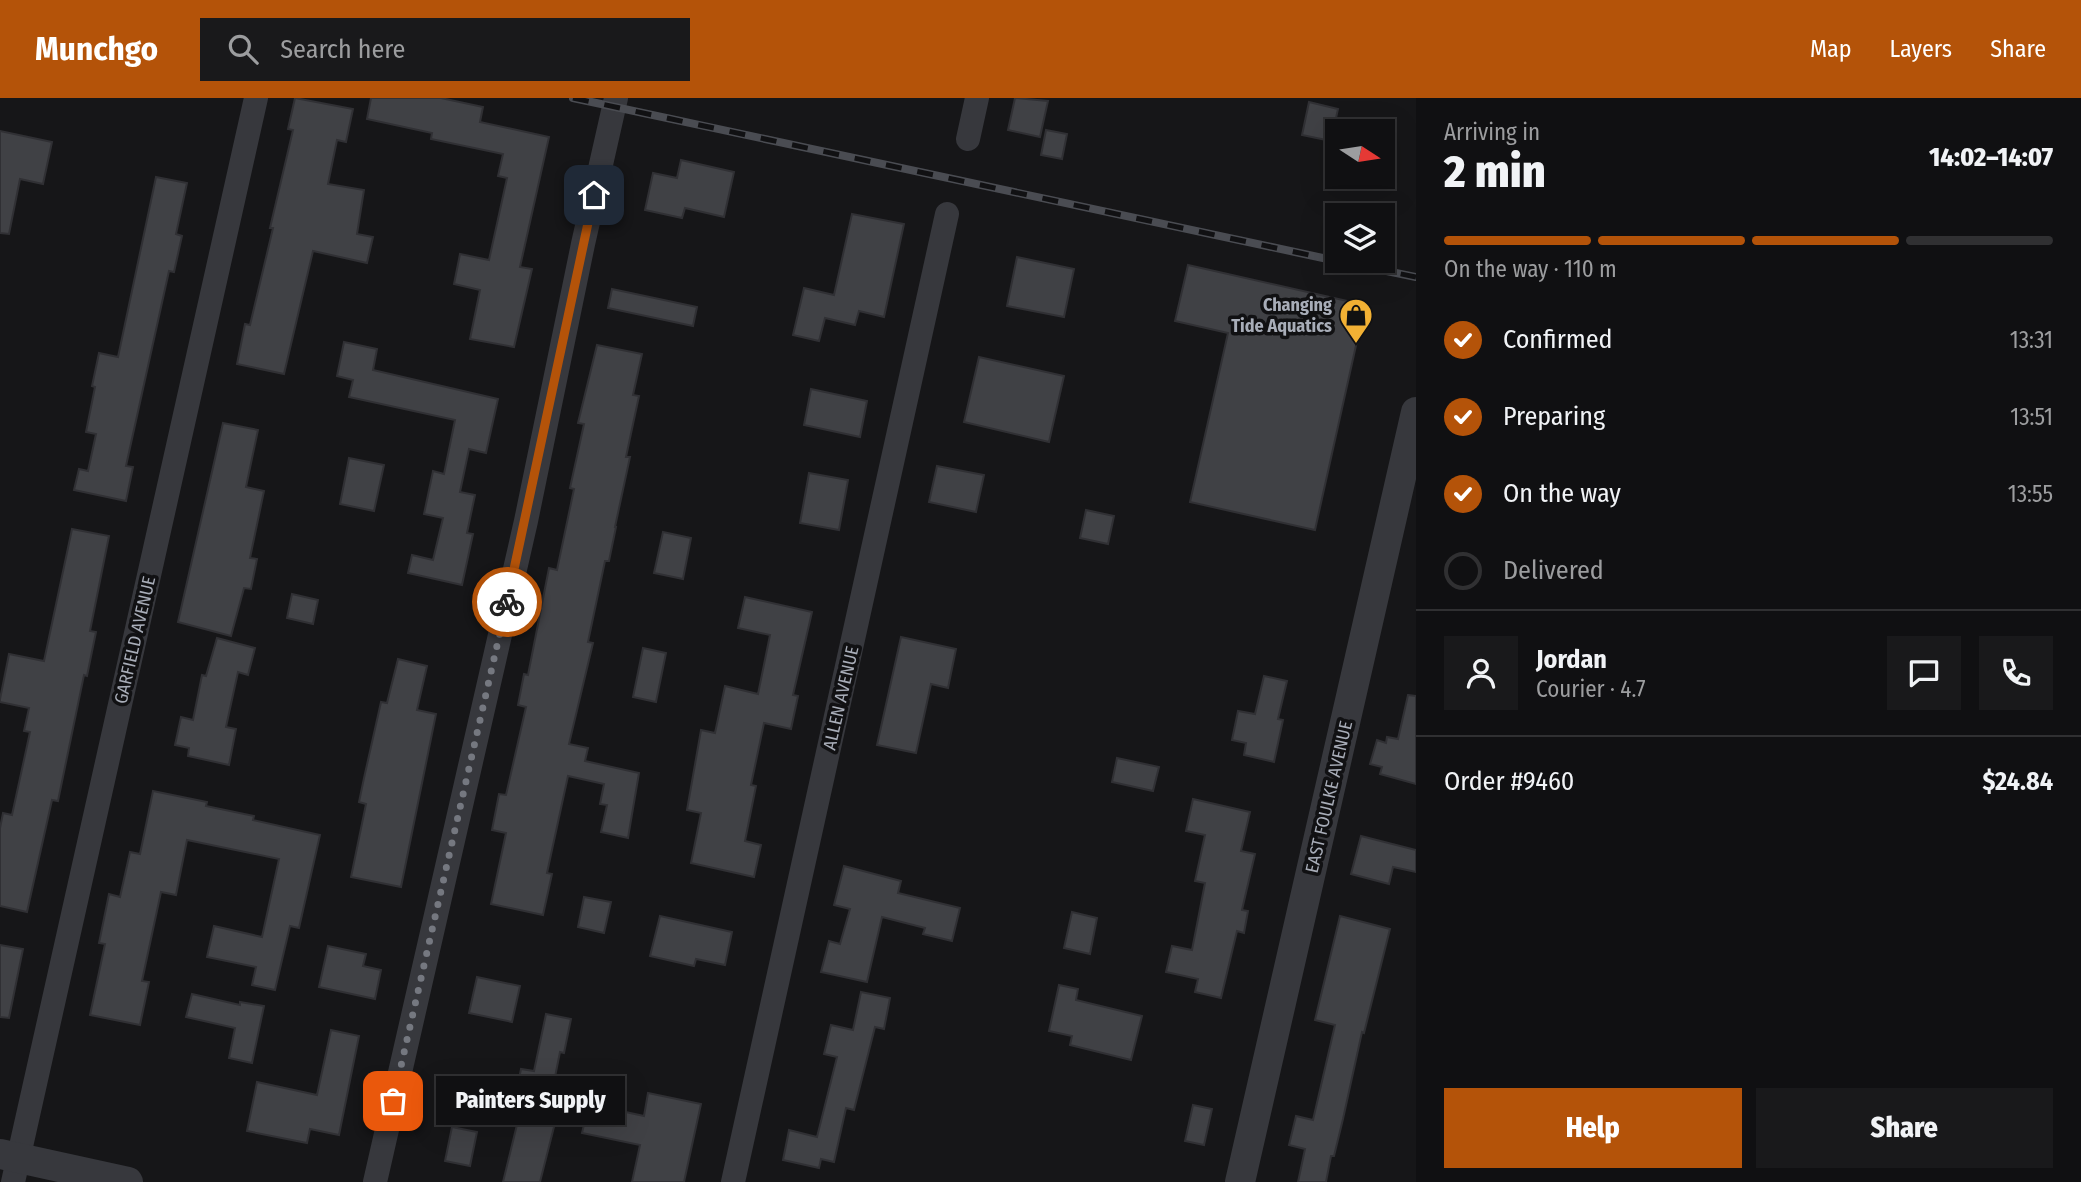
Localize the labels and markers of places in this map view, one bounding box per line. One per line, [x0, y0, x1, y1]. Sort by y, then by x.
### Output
pin [564, 165, 624, 225]
place label: Changing Tide Aquatics [1231, 294, 1332, 337]
shop icon: Changing Tide Aquatics [1337, 296, 1375, 345]
pin [363, 1071, 423, 1131]
callout: Painters Supply [435, 1076, 624, 1126]

